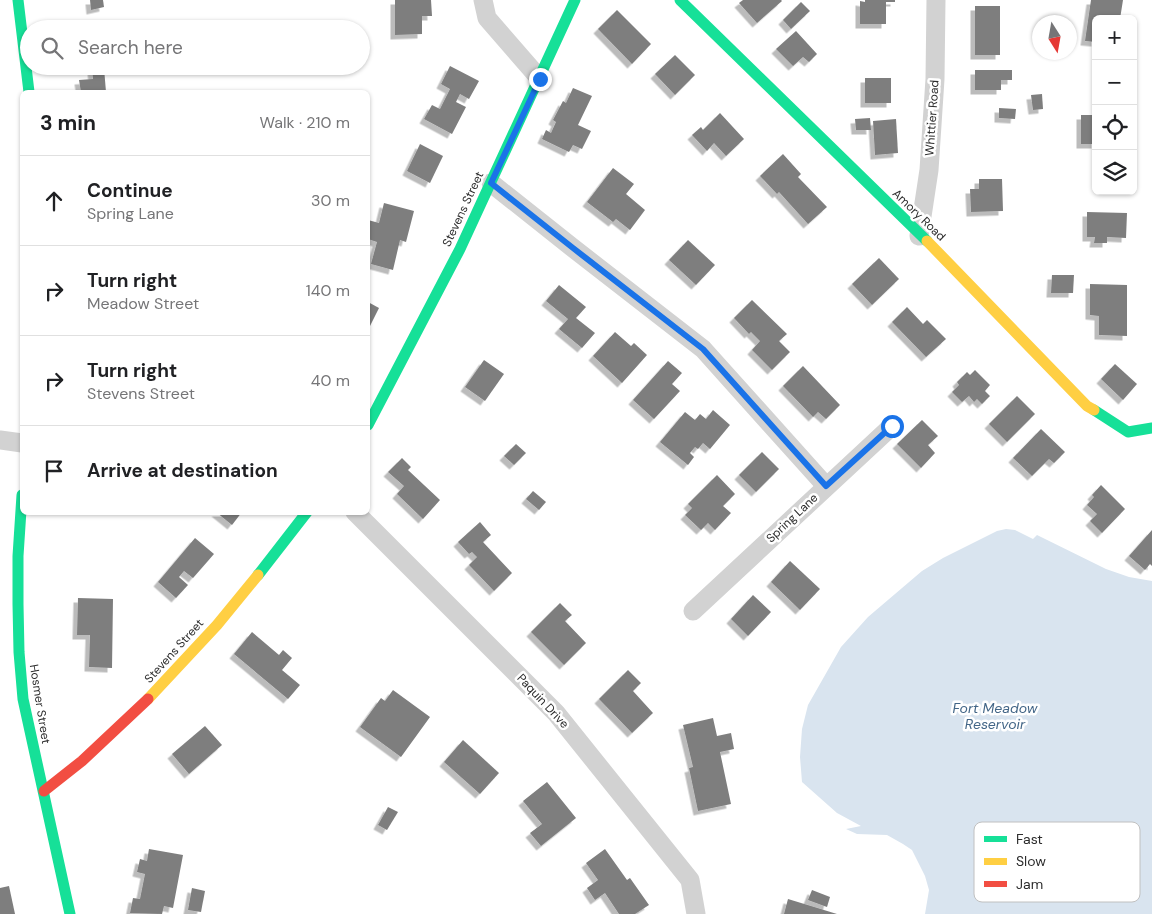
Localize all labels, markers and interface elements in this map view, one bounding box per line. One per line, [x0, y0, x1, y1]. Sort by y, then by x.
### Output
north arrow [1032, 15, 1077, 60]
map controls [1092, 15, 1137, 195]
button: + [1092, 15, 1137, 60]
search box [20, 20, 370, 75]
icon: search [38, 34, 66, 62]
text: Search here [78, 35, 183, 60]
button: − [1092, 60, 1137, 105]
route end [529, 68, 552, 91]
street label: Whittier Road [921, 79, 943, 157]
button: locate [1092, 105, 1137, 150]
text: 3 min [40, 109, 96, 137]
text: Walk · 210 m [260, 112, 350, 133]
button: layers [1092, 150, 1137, 195]
street label: Stevens Street [439, 169, 487, 249]
text: Continue [87, 178, 173, 203]
street label: Amory Road [889, 186, 949, 244]
icon: ahead [40, 187, 68, 215]
text: 30 m [311, 190, 350, 211]
text: Spring Lane [87, 203, 174, 224]
text: Turn right [87, 268, 177, 293]
icon: right [40, 277, 68, 305]
text: 140 m [306, 280, 350, 301]
text: Meadow Street [87, 293, 199, 314]
text: Turn right [87, 358, 177, 383]
icon: right [40, 367, 68, 395]
text: 40 m [311, 370, 350, 391]
text: Stevens Street [87, 383, 195, 404]
route start [881, 415, 904, 438]
icon: arrive [40, 457, 68, 485]
text: Arrive at destination [87, 458, 278, 483]
street label: Spring Lane [763, 490, 821, 546]
street label: Stevens Street [141, 615, 207, 686]
street label: Hosmer Street [26, 663, 54, 745]
street label: Paquin Drive [514, 670, 572, 732]
water label: Fort Meadow Reservoir [953, 699, 1038, 733]
legend [974, 822, 1140, 902]
text: Fast [1016, 830, 1043, 848]
text: Slow [1016, 852, 1046, 870]
text: Jam [1016, 875, 1043, 893]

